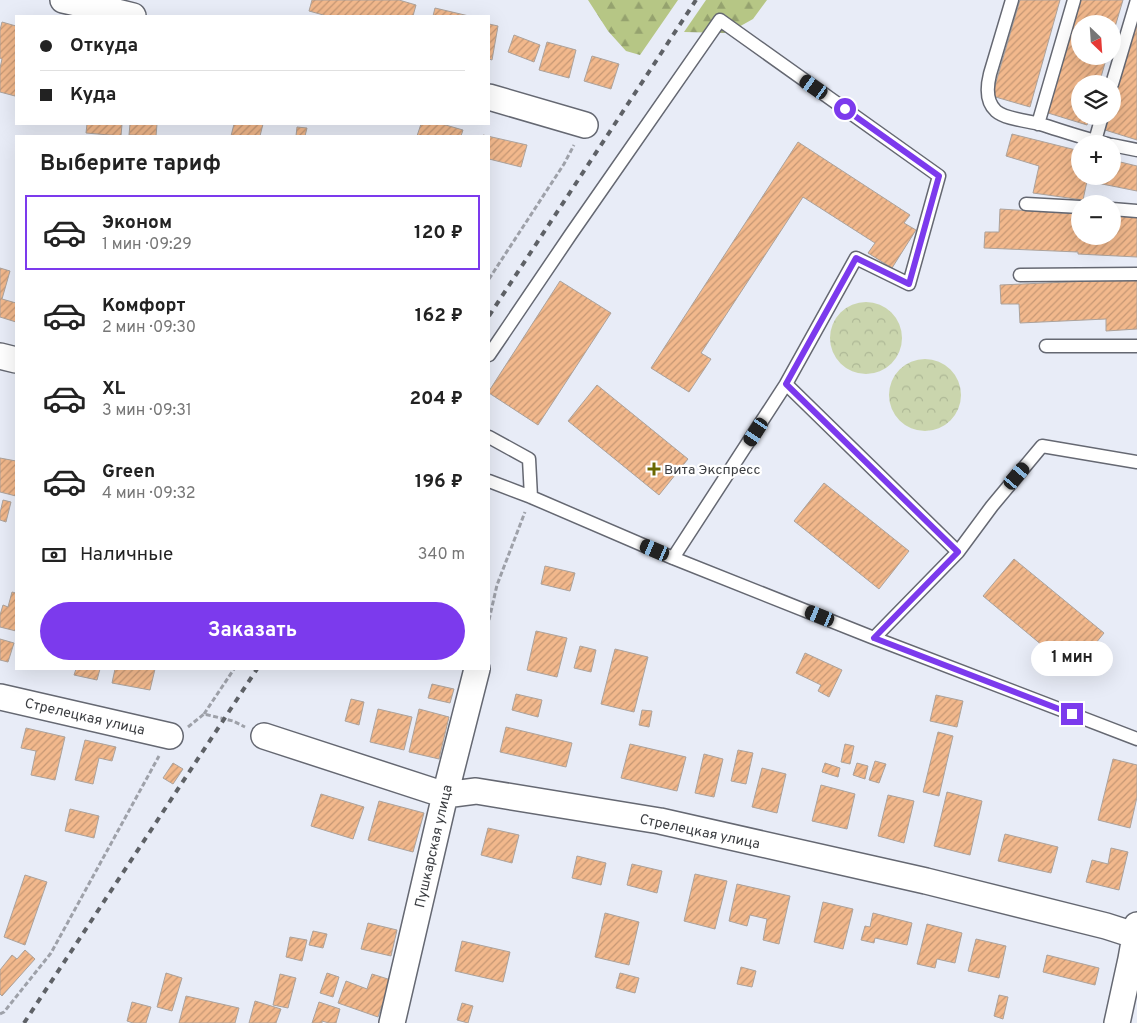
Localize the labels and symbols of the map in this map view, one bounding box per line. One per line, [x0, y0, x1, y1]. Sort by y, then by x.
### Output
north arrow [1071, 15, 1121, 65]
car [797, 72, 830, 102]
route start [834, 98, 856, 120]
car [741, 415, 770, 449]
car [1001, 460, 1032, 492]
place label: Вита Экспресс [664, 462, 760, 479]
marker: Вита Экспресс [648, 463, 660, 475]
car [638, 537, 671, 563]
car [803, 603, 836, 629]
callout: 1 мин [1031, 642, 1113, 676]
street label: Стрелецкая улица [23, 695, 146, 740]
route end [1061, 703, 1083, 725]
street label: Пушкарская улица [412, 783, 457, 910]
street label: Стрелецкая улица [638, 811, 762, 854]

